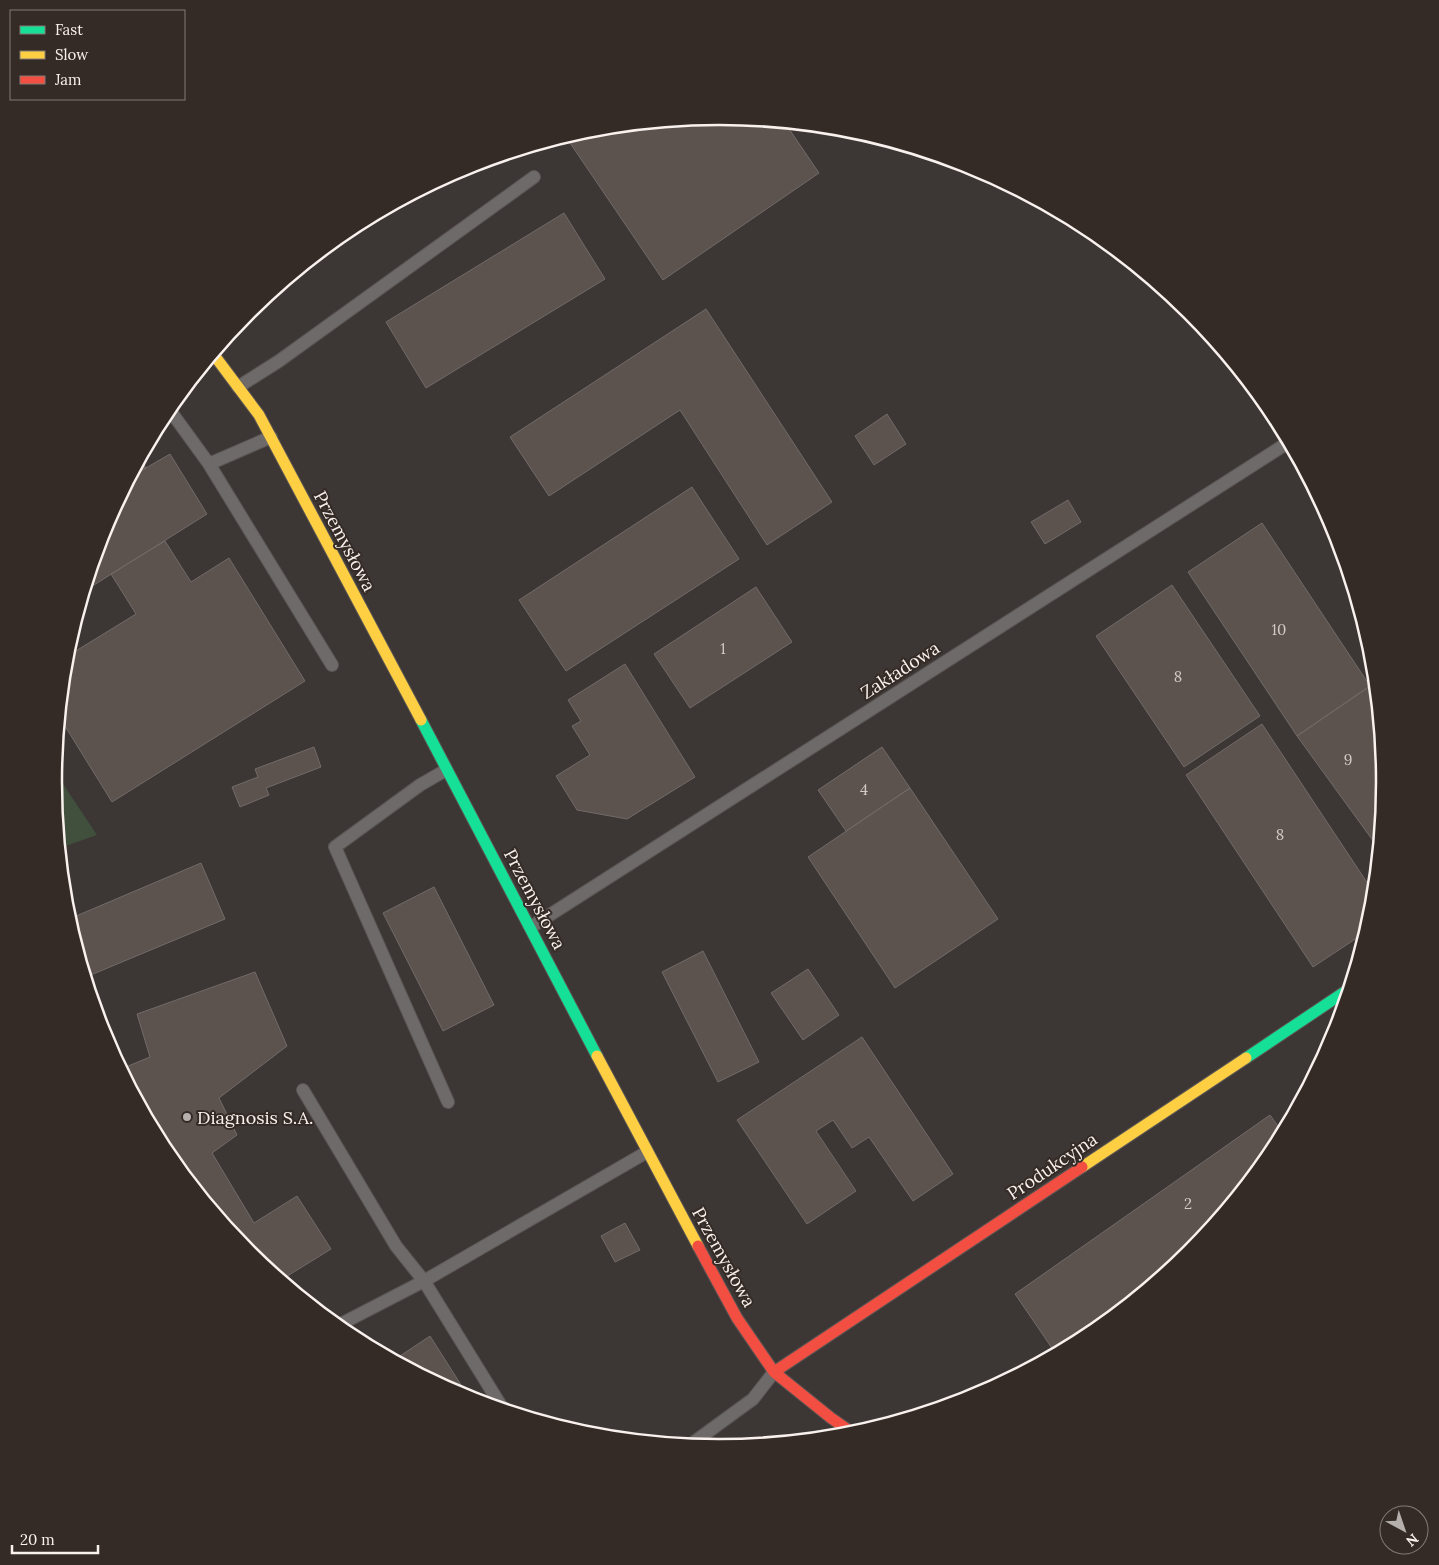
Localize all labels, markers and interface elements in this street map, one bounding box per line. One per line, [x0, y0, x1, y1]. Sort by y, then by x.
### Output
legend [10, 10, 185, 100]
text: Fast [55, 20, 83, 39]
text: Slow [55, 45, 88, 64]
text: Jam [54, 70, 82, 89]
street label: Przemysłowa [309, 487, 381, 595]
house number: 10 [1272, 620, 1286, 639]
street label: Zakładowa [856, 636, 944, 704]
house number: 1 [720, 639, 726, 658]
house number: 8 [1174, 667, 1182, 686]
house number: 9 [1344, 750, 1352, 769]
house number: 4 [860, 780, 868, 799]
house number: 8 [1276, 825, 1284, 844]
street label: Przemysłowa [499, 845, 571, 953]
place label: Diagnosis S.A. [197, 1106, 313, 1129]
marker: Diagnosis S.A. [181, 1111, 193, 1123]
street label: Produkcyjna [1002, 1127, 1102, 1205]
house number: 2 [1184, 1194, 1192, 1213]
street label: Przemysłowa [687, 1203, 761, 1311]
north arrow [1379, 1505, 1429, 1555]
scale bar [12, 1522, 99, 1554]
text: 20 m [20, 1530, 55, 1549]
text: N [1402, 1530, 1422, 1550]

